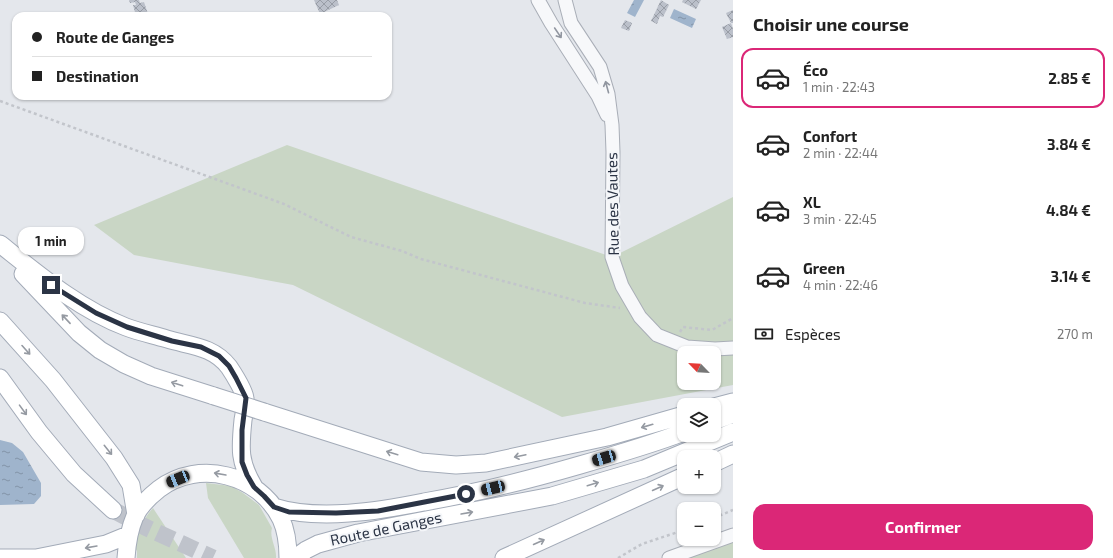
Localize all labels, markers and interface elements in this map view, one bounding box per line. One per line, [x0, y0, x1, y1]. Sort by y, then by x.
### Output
text: Choisir une course [753, 13, 909, 35]
text: Route de Ganges [56, 28, 174, 46]
one-way arrow [554, 28, 562, 39]
icon: car [755, 60, 791, 96]
text: Éco [803, 61, 828, 79]
text: Destination [56, 67, 139, 85]
text: 2.85 € [1048, 69, 1091, 87]
text: 1 min · 22:43 [803, 79, 875, 95]
one-way arrow [602, 80, 610, 93]
icon: car [755, 126, 791, 162]
text: Confort [803, 127, 857, 145]
text: 3.84 € [1047, 135, 1091, 153]
text: 2 min · 22:44 [803, 145, 878, 161]
street label: Rue des Vautes [602, 152, 622, 256]
icon: car [755, 192, 791, 228]
text: XL [803, 193, 821, 211]
text: 4.84 € [1046, 201, 1091, 219]
text: 3 min · 22:45 [803, 211, 877, 227]
callout: 1 min [18, 227, 84, 255]
text: 1 min [35, 233, 67, 249]
icon: car [755, 258, 791, 294]
text: Green [803, 259, 845, 277]
text: 3.14 € [1051, 267, 1091, 285]
route end [42, 276, 60, 294]
text: 4 min · 22:46 [803, 277, 878, 293]
one-way arrow [61, 314, 71, 324]
icon: cash [753, 323, 775, 345]
text: Espèces [785, 325, 841, 343]
text: 270 m [1057, 326, 1093, 342]
one-way arrow [22, 344, 31, 355]
north arrow [677, 346, 721, 390]
map controls [677, 346, 721, 546]
one-way arrow [170, 380, 183, 387]
button: layers [677, 398, 721, 442]
one-way arrow [19, 404, 27, 415]
one-way arrow [640, 423, 653, 430]
one-way arrow [104, 445, 113, 456]
one-way arrow [386, 449, 399, 456]
car [591, 449, 617, 467]
button: + [677, 450, 721, 494]
one-way arrow [514, 452, 527, 460]
car [165, 469, 191, 489]
one-way arrow [214, 470, 227, 478]
car [480, 479, 506, 497]
one-way arrow [586, 480, 599, 487]
one-way arrow [651, 484, 663, 491]
route start [457, 485, 475, 503]
button: − [677, 502, 721, 546]
button: Confirmer [753, 504, 1093, 550]
street label: Route de Ganges [328, 507, 443, 549]
one-way arrow [460, 509, 473, 517]
one-way arrow [533, 538, 545, 545]
one-way arrow [85, 543, 98, 551]

